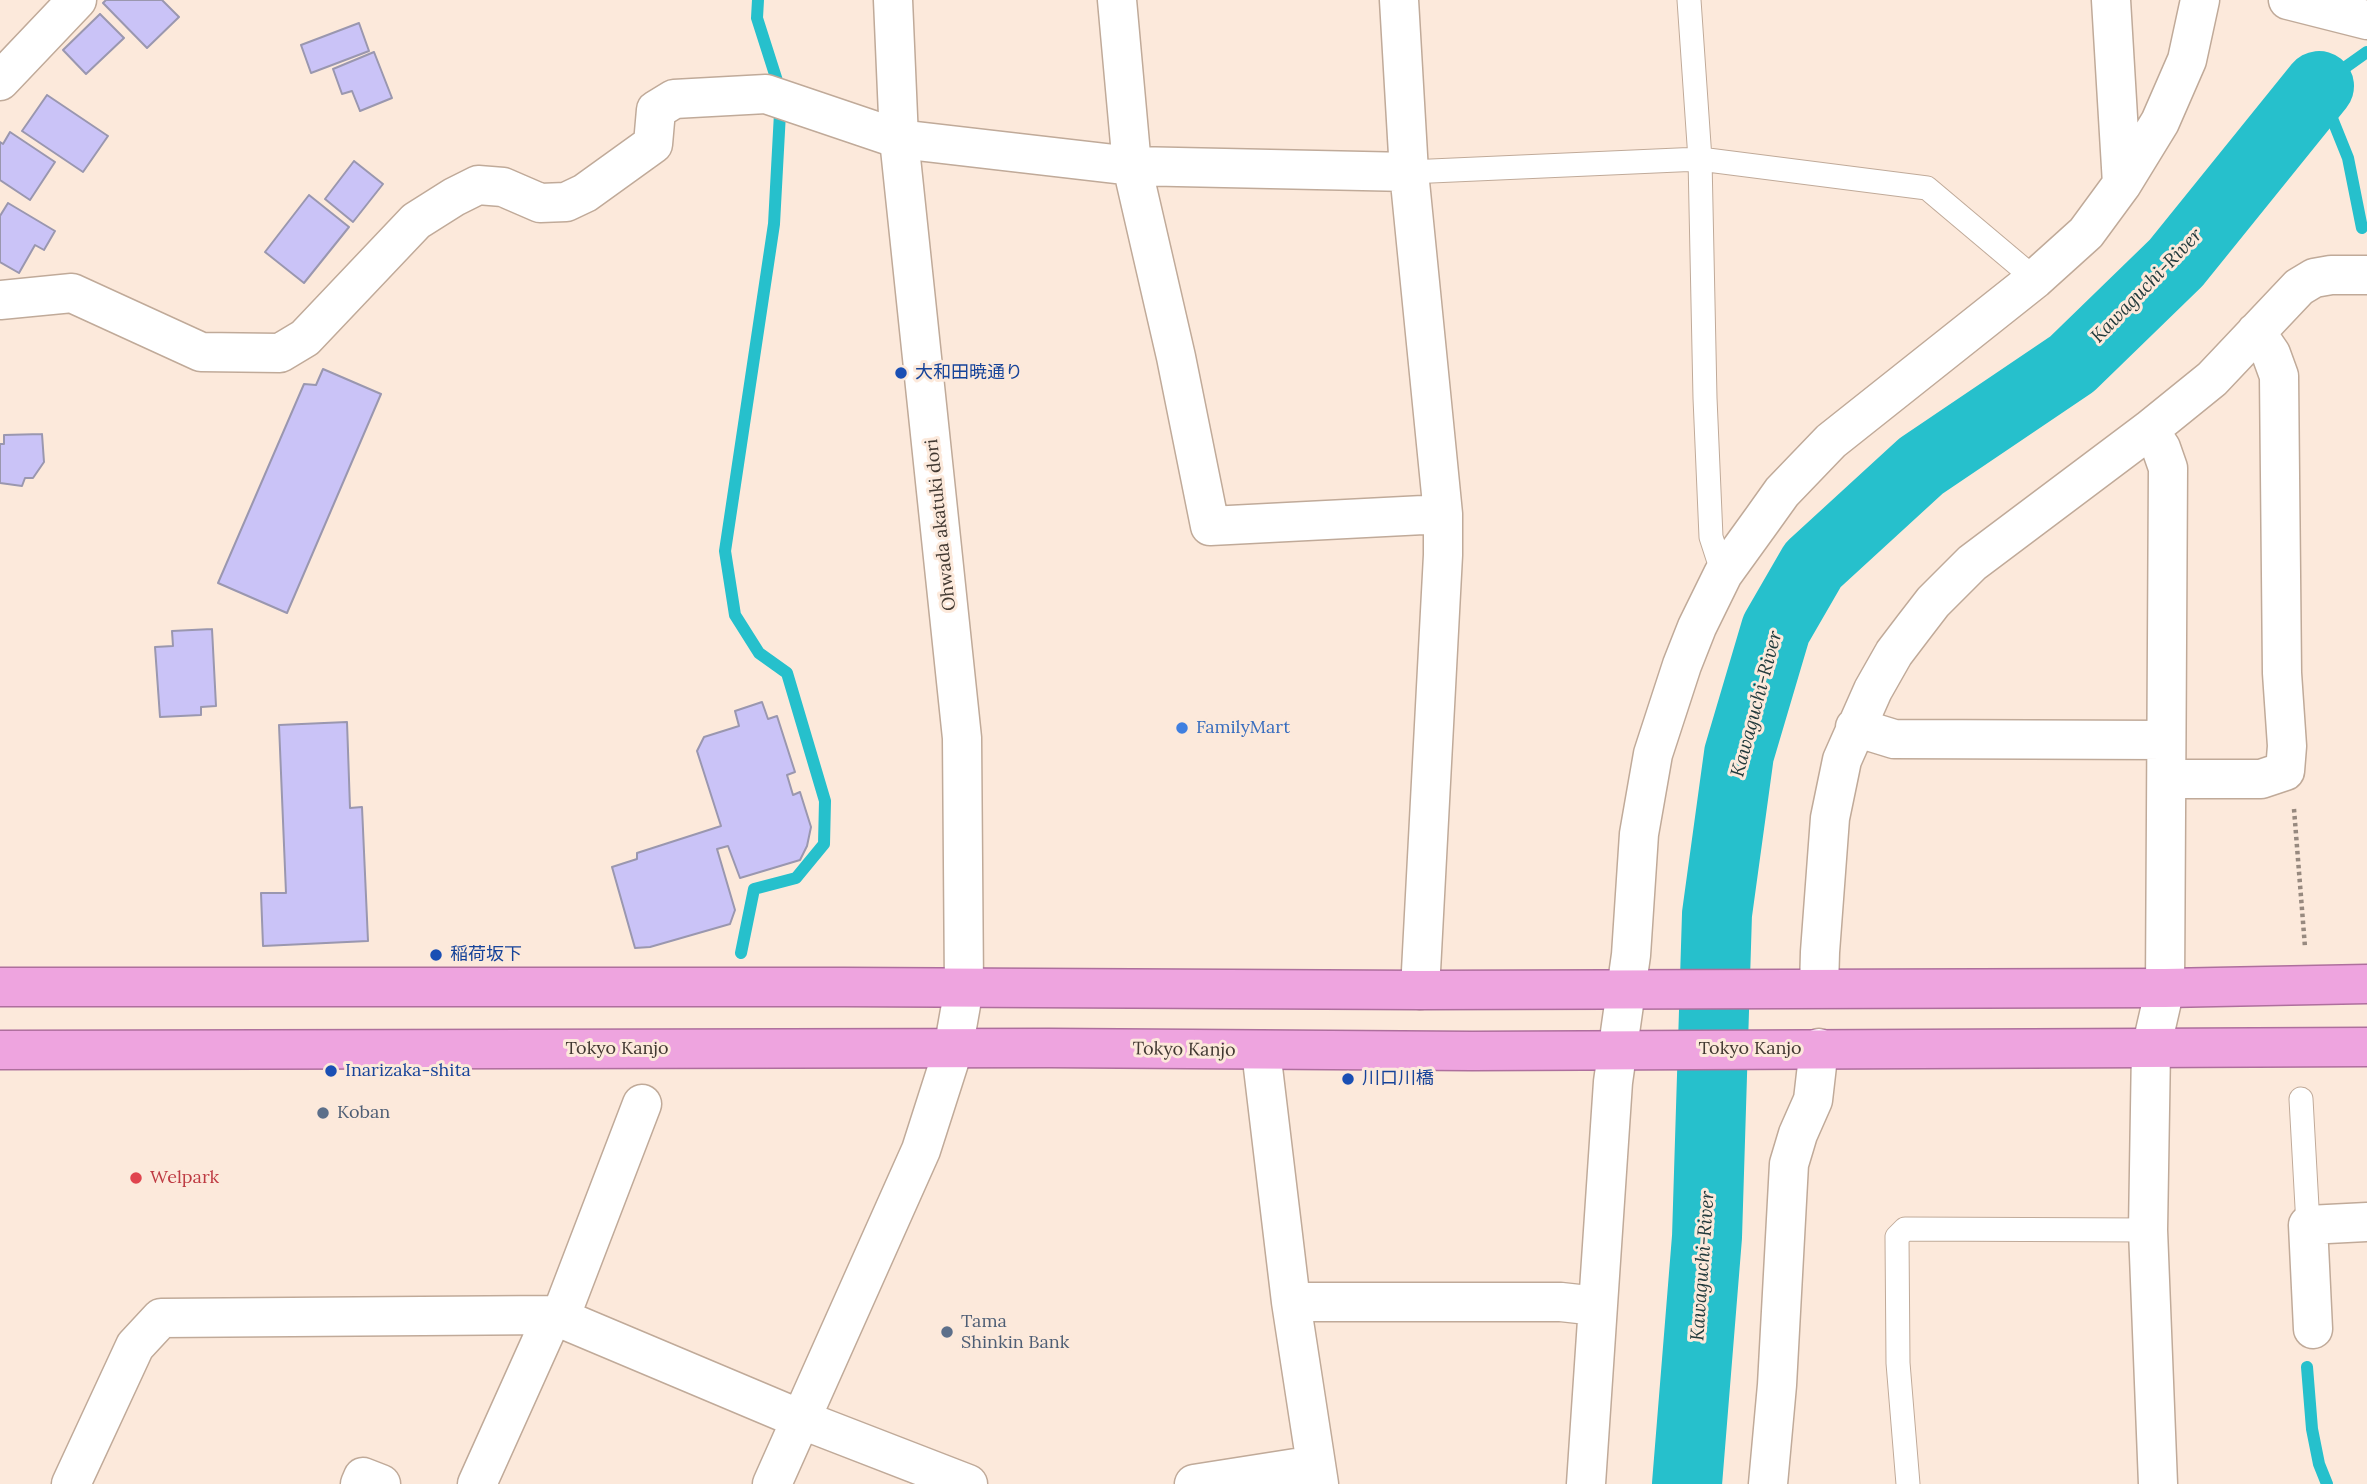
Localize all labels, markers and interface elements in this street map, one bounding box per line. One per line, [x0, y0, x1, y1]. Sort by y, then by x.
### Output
water label: Kawaguchi-River [2087, 224, 2207, 348]
place label: 大和田暁通り [915, 362, 1023, 384]
marker: 大和田暁通り [893, 365, 909, 381]
street label: Ohwada akatuki dori [921, 438, 961, 612]
water label: Kawaguchi-River [1727, 629, 1787, 779]
place label: FamilyMart [1196, 717, 1290, 739]
marker: FamilyMart [1174, 720, 1190, 736]
place label: 稲荷坂下 [450, 944, 522, 966]
marker: 稲荷坂下 [428, 947, 444, 963]
street label: Tokyo Kanjo [565, 1038, 669, 1060]
street label: Tokyo Kanjo [1132, 1038, 1236, 1062]
street label: Tokyo Kanjo [1698, 1038, 1802, 1060]
place label: Inarizaka-shita [345, 1060, 471, 1082]
marker: Inarizaka-shita [323, 1063, 339, 1079]
place label: 川口川橋 [1362, 1068, 1434, 1090]
marker: 川口川橋 [1340, 1071, 1356, 1087]
place label: Koban [337, 1102, 390, 1124]
marker: Koban [315, 1105, 331, 1121]
place label: Welpark [150, 1167, 219, 1189]
marker: Welpark [128, 1170, 144, 1186]
water label: Kawaguchi-River [1686, 1190, 1720, 1342]
place label: Tama Shinkin Bank [961, 1311, 1069, 1354]
marker: Tama Shinkin Bank [939, 1324, 955, 1340]

